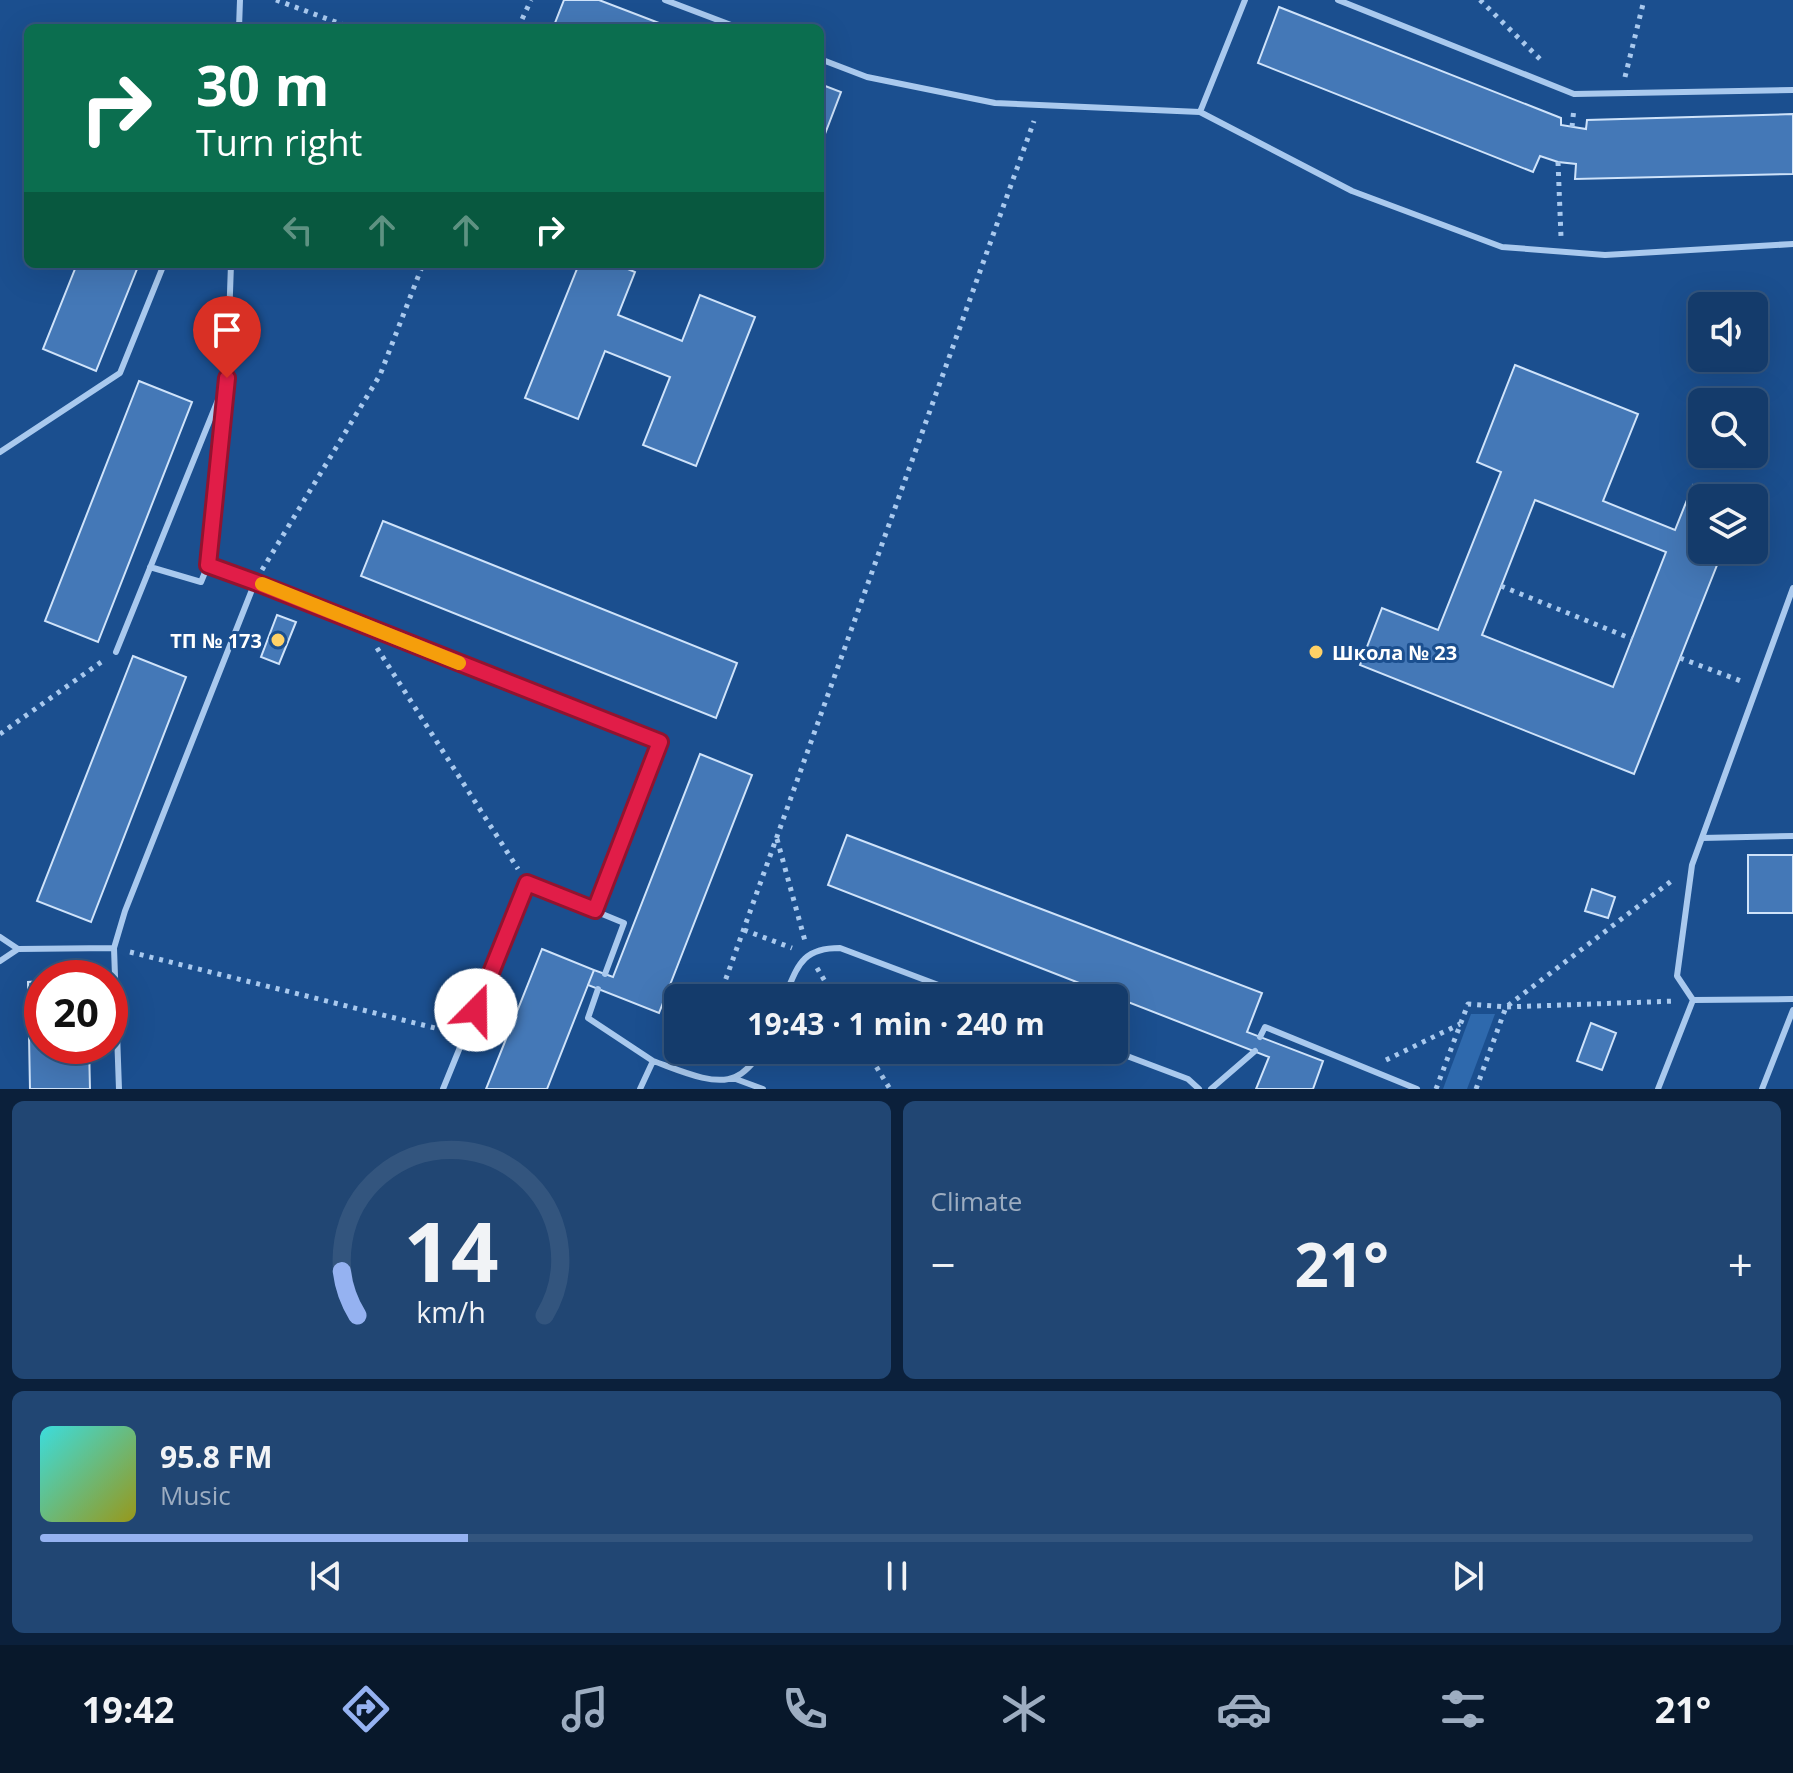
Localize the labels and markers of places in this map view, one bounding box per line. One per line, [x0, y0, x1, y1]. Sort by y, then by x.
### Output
pin [193, 296, 261, 378]
place label: ТП № 173 [170, 627, 262, 654]
marker: ТП № 173 [269, 631, 287, 649]
place label: Школа № 23 [1332, 639, 1457, 666]
marker: Школа № 23 [1307, 643, 1325, 661]

